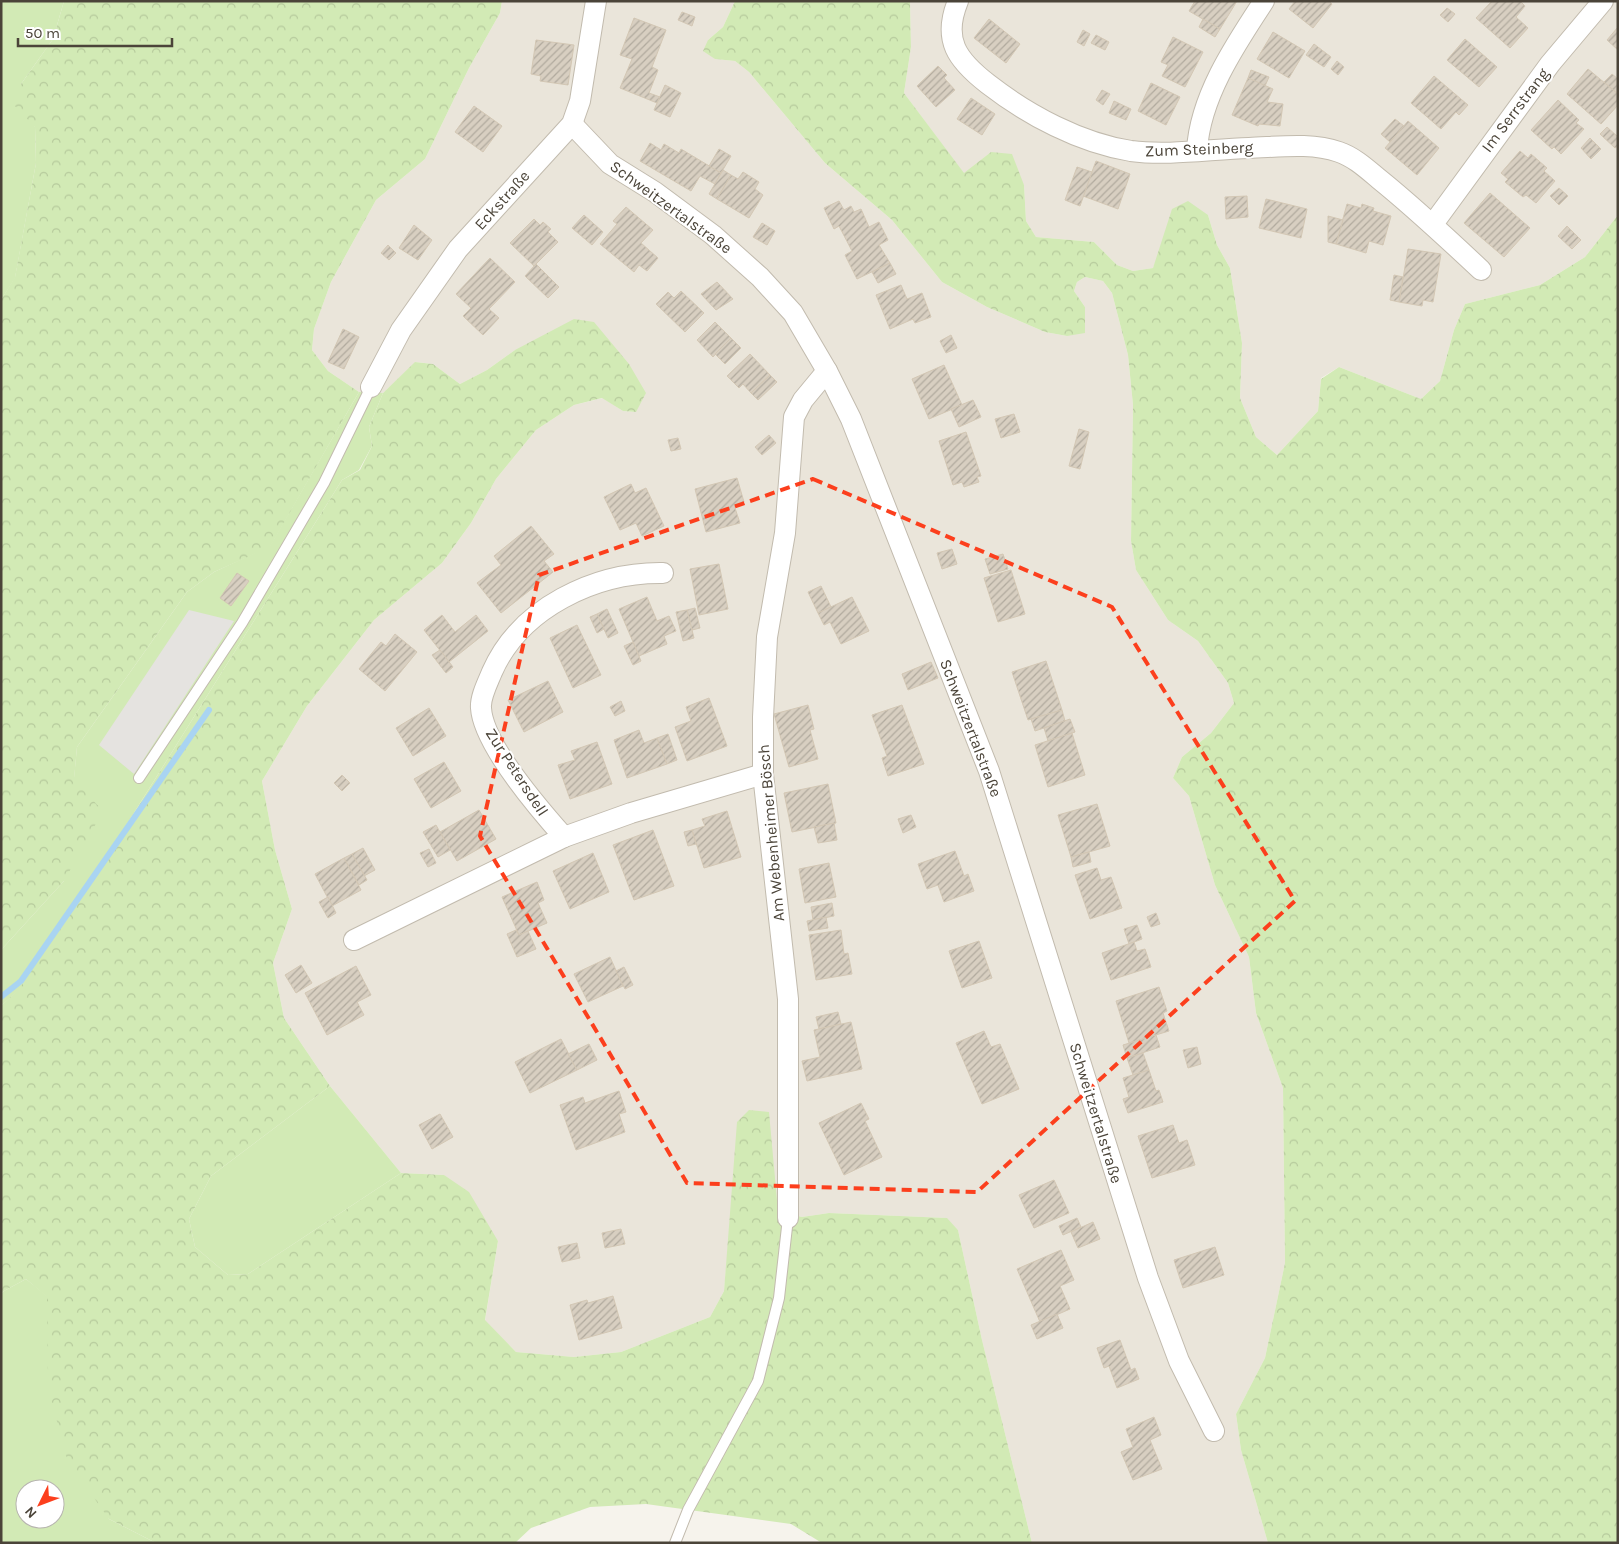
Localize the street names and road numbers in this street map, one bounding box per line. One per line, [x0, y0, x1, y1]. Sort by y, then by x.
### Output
street label: Im Serrstrang [1477, 64, 1553, 156]
street label: Zum Steinberg [1144, 138, 1254, 160]
street label: Schweitzertalstraße [606, 156, 736, 258]
street label: Eckstraße [470, 166, 534, 234]
street label: Schweitzertalstraße [936, 656, 1006, 800]
street label: Zur Petersdell [482, 725, 552, 819]
street label: Am Webenheimer Bösch [754, 744, 788, 922]
street label: Schweitzertalstraße [1066, 1040, 1126, 1186]

